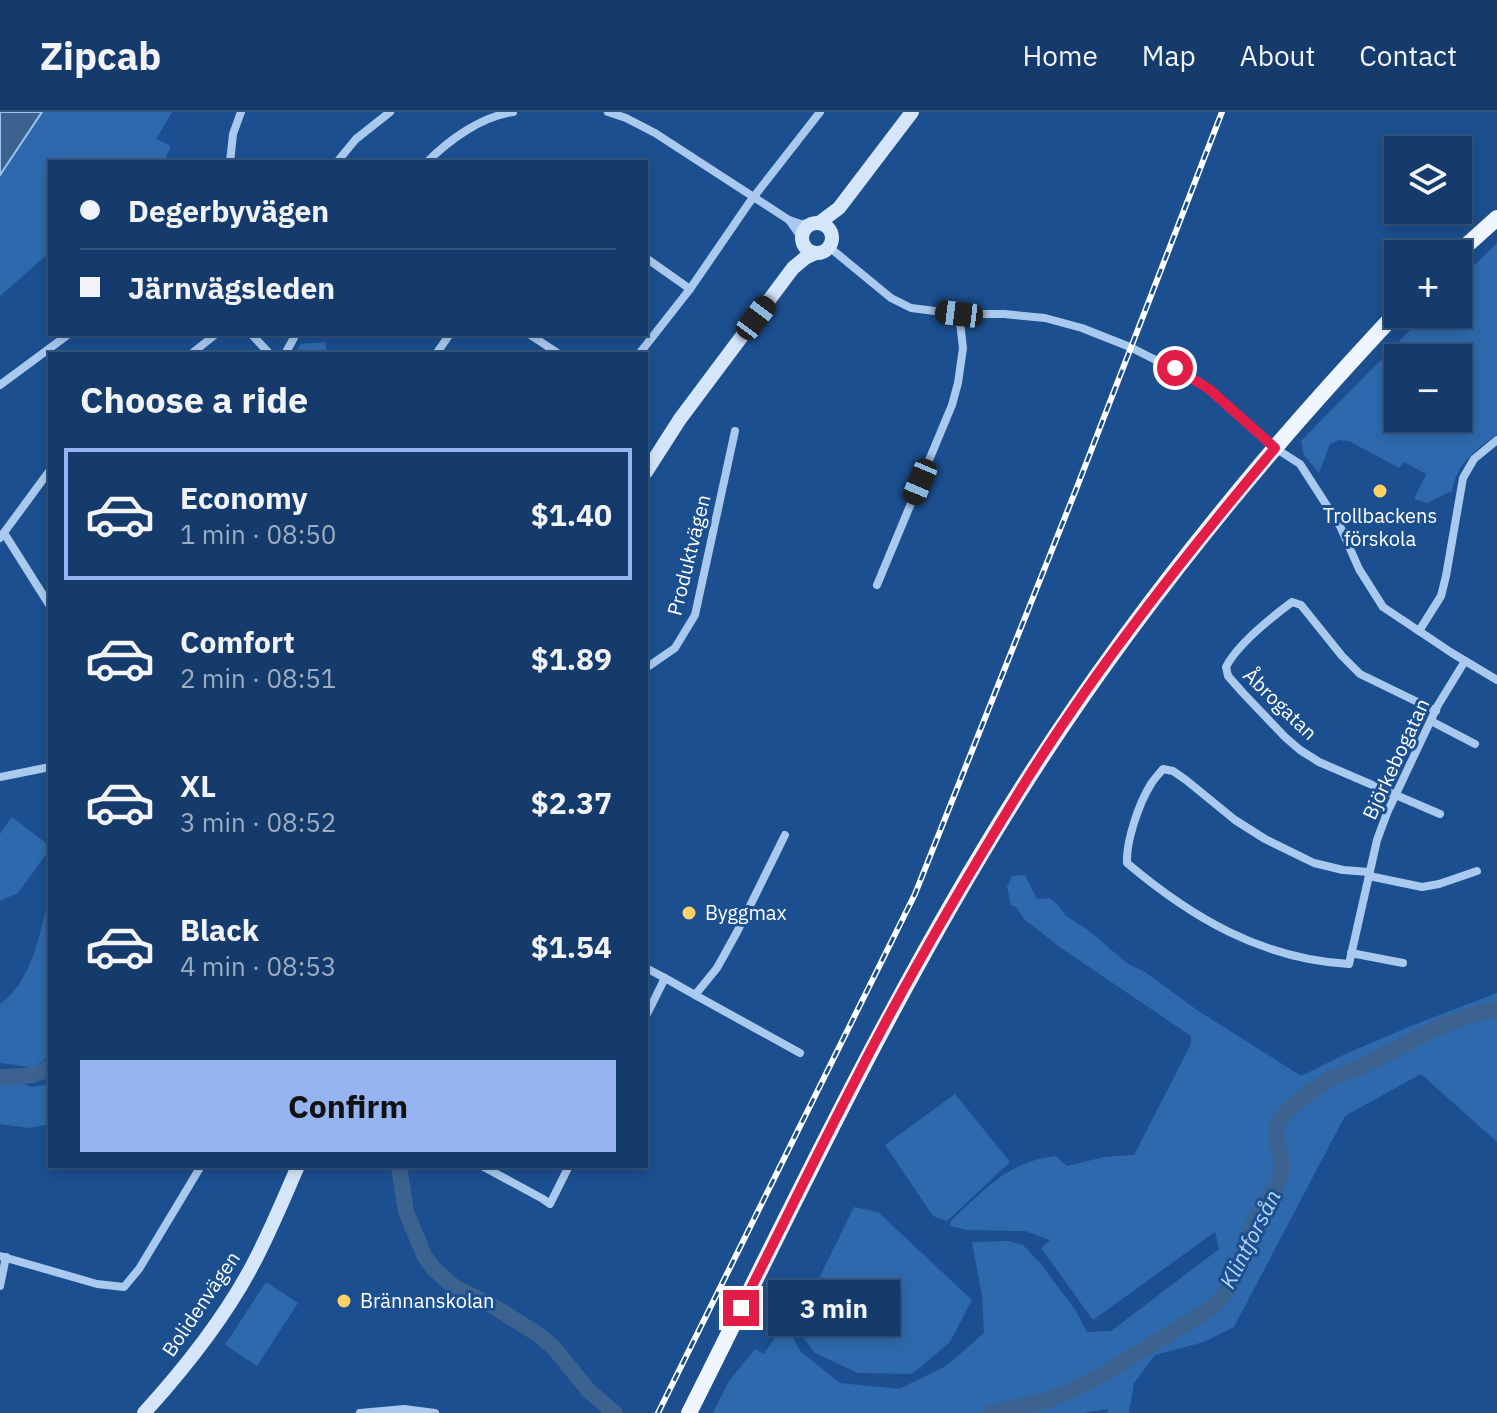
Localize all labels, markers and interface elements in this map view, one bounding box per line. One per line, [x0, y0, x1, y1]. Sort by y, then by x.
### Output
text: Zipcab [40, 31, 161, 80]
text: Home [1022, 37, 1098, 74]
text: Map [1142, 37, 1196, 74]
text: About [1240, 37, 1315, 74]
text: Contact [1359, 37, 1457, 74]
map controls [1384, 136, 1472, 432]
button: layers [1384, 136, 1472, 224]
text: Degerbyvägen [128, 191, 329, 230]
button: + [1384, 240, 1472, 328]
text: Järnvägsleden [128, 268, 335, 307]
car [732, 292, 780, 344]
car [934, 299, 984, 329]
button: − [1384, 344, 1472, 432]
route start [1157, 350, 1193, 386]
text: Choose a ride [80, 376, 308, 423]
car [900, 455, 940, 509]
icon: car [84, 478, 156, 550]
text: Economy [180, 478, 308, 517]
marker: Trollbackens förskola [1371, 482, 1389, 500]
street label: Produktvägen [660, 492, 717, 618]
text: $1.40 [531, 495, 612, 534]
place label: Trollbackens förskola [1323, 502, 1437, 552]
text: 1 min · 08:50 [180, 517, 336, 551]
icon: car [84, 622, 156, 694]
text: Comfort [180, 622, 295, 661]
text: $1.89 [531, 639, 612, 678]
text: 2 min · 08:51 [180, 661, 336, 695]
street label: Åbrogatan [1237, 662, 1323, 746]
street label: Björkebogatan [1356, 694, 1435, 824]
icon: car [84, 766, 156, 838]
text: XL [180, 766, 216, 805]
text: $2.37 [531, 783, 612, 822]
text: 3 min · 08:52 [180, 805, 336, 839]
place label: Byggmax [705, 899, 787, 926]
marker: Byggmax [680, 904, 698, 922]
icon: car [84, 910, 156, 982]
text: Black [180, 910, 259, 949]
text: $1.54 [531, 927, 612, 966]
text: 4 min · 08:53 [180, 949, 336, 983]
button: Confirm [80, 1060, 616, 1152]
water label: Klintforsån [1212, 1185, 1287, 1293]
street label: Bolidenvägen [155, 1246, 246, 1362]
callout: 3 min [769, 1280, 901, 1336]
place label: Brännanskolan [360, 1287, 494, 1314]
route end [723, 1290, 759, 1326]
text: 3 min [800, 1291, 868, 1325]
marker: Brännanskolan [335, 1292, 353, 1310]

